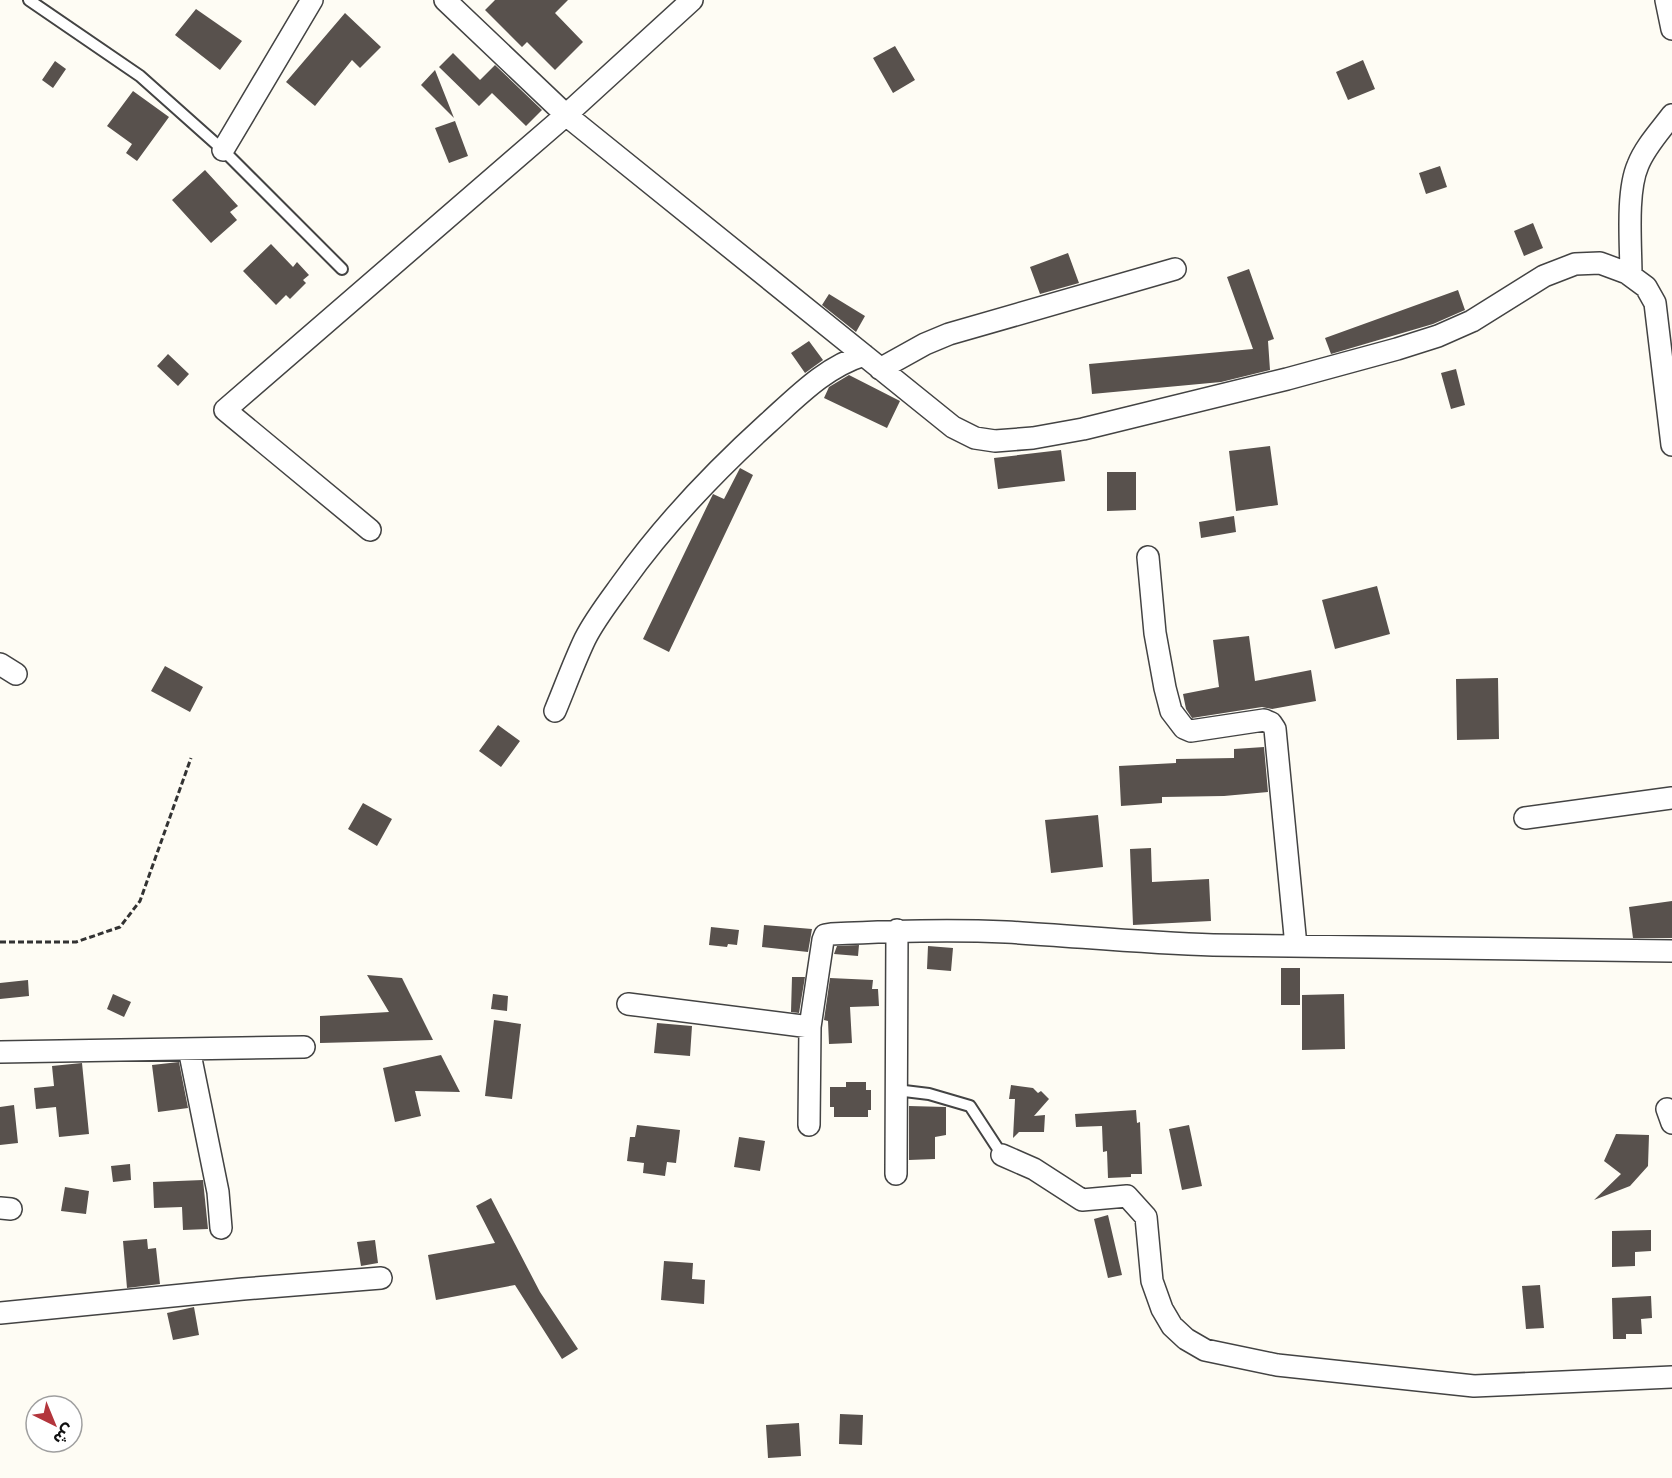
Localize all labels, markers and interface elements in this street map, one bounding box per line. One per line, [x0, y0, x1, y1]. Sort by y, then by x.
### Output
north arrow [24, 1394, 84, 1454]
text: ش [49, 1420, 79, 1450]

